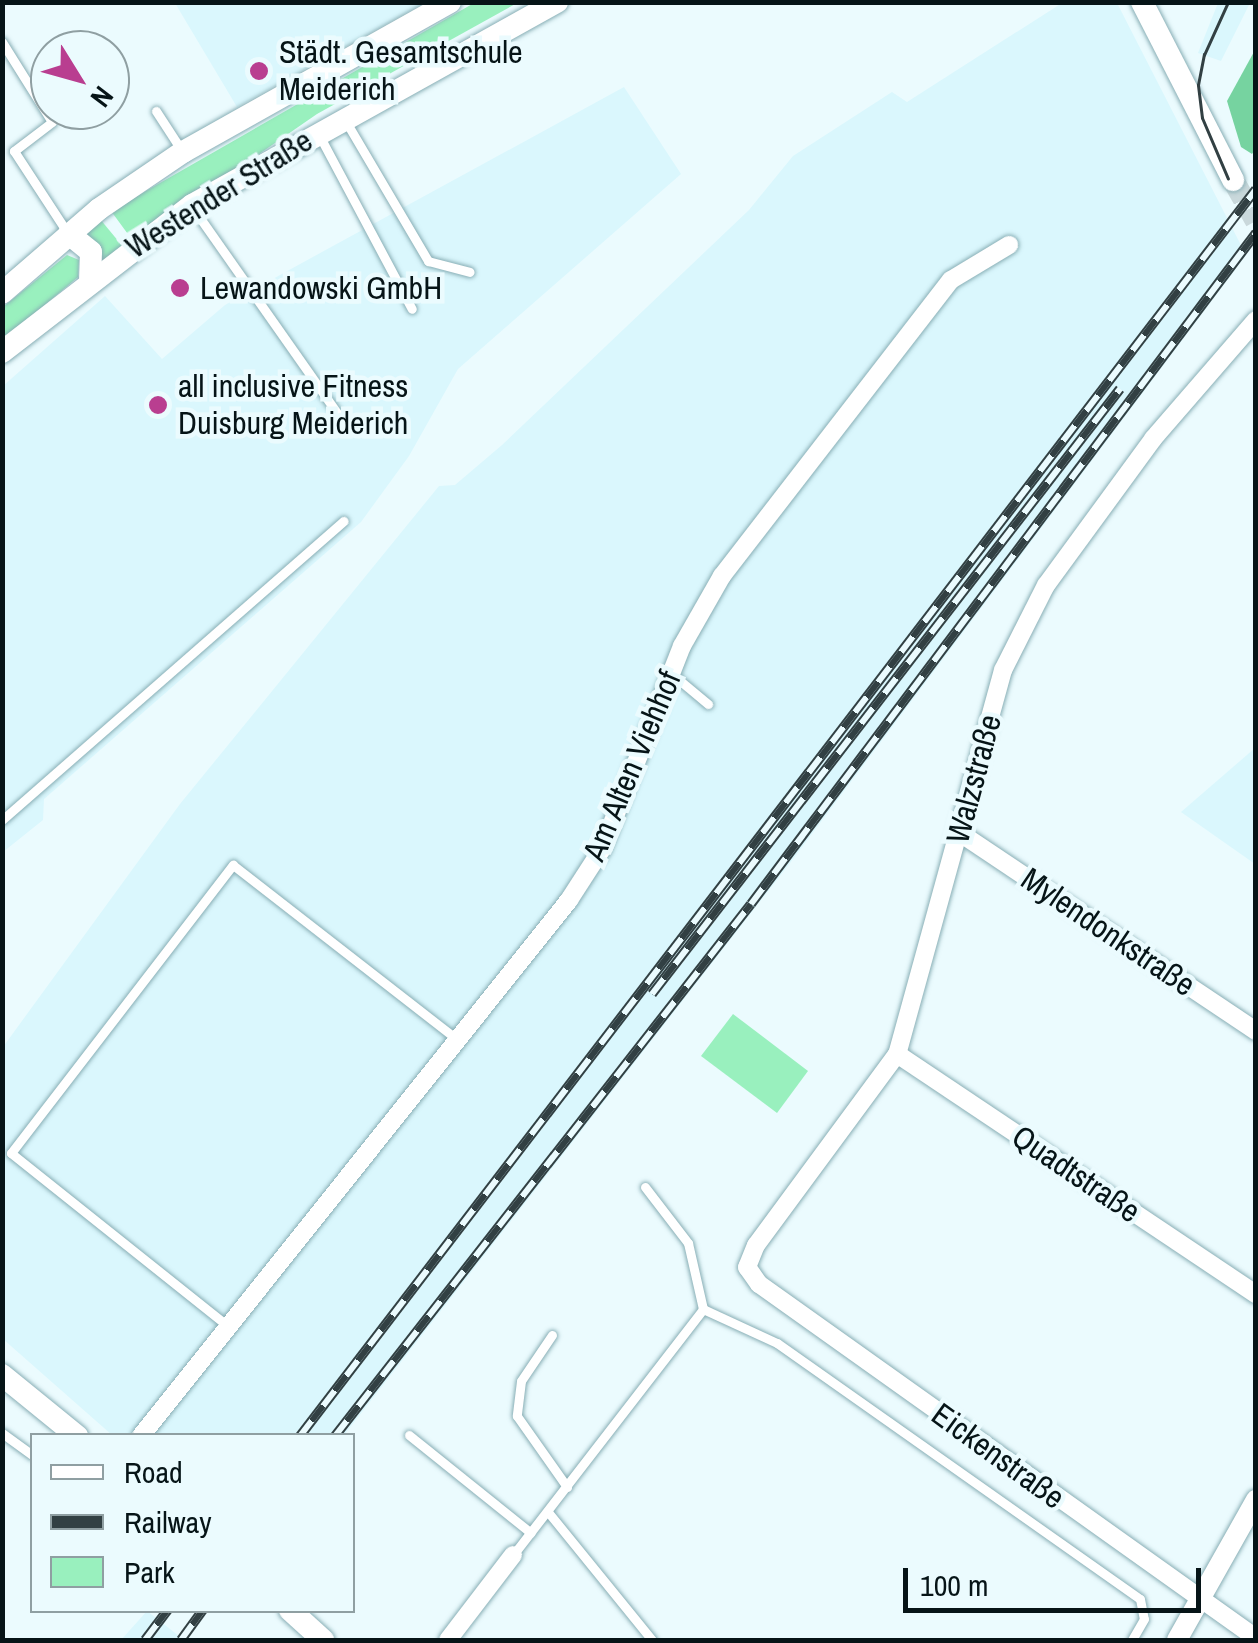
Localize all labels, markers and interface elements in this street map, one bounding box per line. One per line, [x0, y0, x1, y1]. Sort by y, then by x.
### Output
north arrow [30, 30, 130, 130]
place label: Städt. Gesamtschule Meiderich [279, 34, 523, 109]
marker: Städt. Gesamtschule Meiderich [248, 60, 270, 82]
text: N [82, 79, 123, 115]
street label: Westender Straße [119, 121, 319, 267]
place label: Lewandowski GmbH [200, 269, 442, 307]
marker: Lewandowski GmbH [169, 277, 191, 299]
place label: all inclusive Fitness Duisburg Meiderich [178, 368, 408, 443]
marker: all inclusive Fitness Duisburg Meiderich [147, 394, 169, 416]
street label: Am Alten Viehhof [575, 665, 689, 867]
street label: Walzstraße [938, 710, 1010, 848]
street label: Mylendonkstraße [1014, 860, 1202, 1004]
street label: Quadtstraße [1005, 1117, 1147, 1231]
street label: Eickenstraße [924, 1395, 1072, 1517]
legend [30, 1433, 355, 1613]
text: Road [124, 1452, 183, 1492]
text: Railway [124, 1502, 211, 1542]
scale bar [908, 1548, 1206, 1610]
text: Park [124, 1552, 175, 1592]
text: 100 m [920, 1565, 988, 1605]

